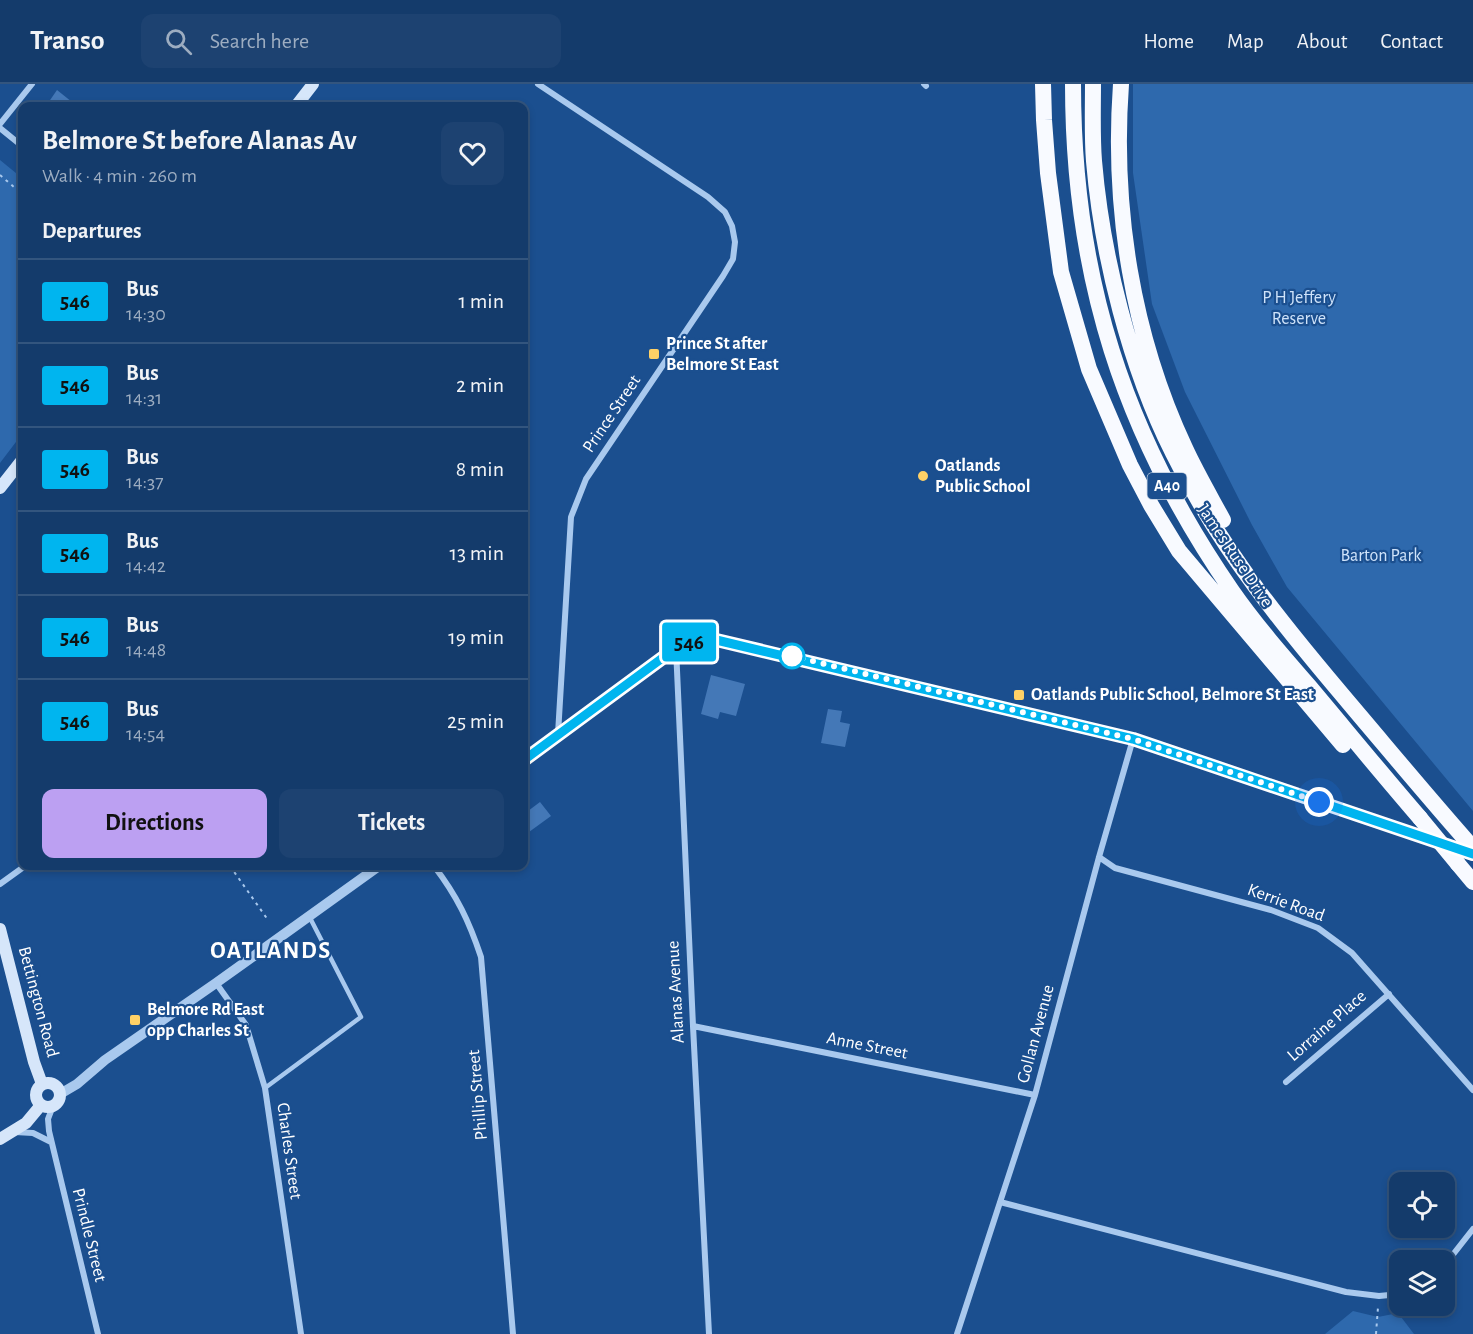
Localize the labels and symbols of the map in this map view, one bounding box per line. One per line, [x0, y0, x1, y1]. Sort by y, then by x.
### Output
park label: P H Jeffery Reserve [1262, 289, 1336, 328]
place label: Prince St after Belmore St East [666, 335, 779, 374]
marker: Prince St after Belmore St East [647, 347, 661, 361]
street label: Prince Street [580, 372, 645, 456]
place label: Oatlands Public School [935, 457, 1030, 496]
marker: Oatlands Public School [916, 469, 930, 483]
road number: A40 [1148, 473, 1186, 499]
street label: James Ruse Drive [1194, 501, 1276, 611]
park label: Barton Park [1340, 547, 1422, 565]
line badge: 546 [654, 622, 724, 662]
unlabelled marker [779, 643, 805, 669]
place label: Oatlands Public School, Belmore St East [1031, 686, 1314, 704]
marker: Oatlands Public School, Belmore St East [1012, 688, 1026, 702]
your location [1304, 787, 1334, 817]
street label: Kerrie Road [1245, 881, 1327, 925]
district label: OATLANDS [210, 939, 332, 963]
street label: Alanas Avenue [664, 940, 688, 1044]
street label: Bettington Road [15, 945, 61, 1059]
street label: Gollan Avenue [1014, 983, 1058, 1085]
street label: Lorraine Place [1284, 987, 1370, 1065]
place label: Belmore Rd East opp Charles St [147, 1001, 264, 1040]
marker: Belmore Rd East opp Charles St [128, 1013, 142, 1027]
street label: Anne Street [825, 1029, 909, 1063]
street label: Phillip Street [465, 1049, 491, 1141]
street label: Charles Street [273, 1102, 305, 1201]
street label: Prindle Street [69, 1186, 109, 1284]

